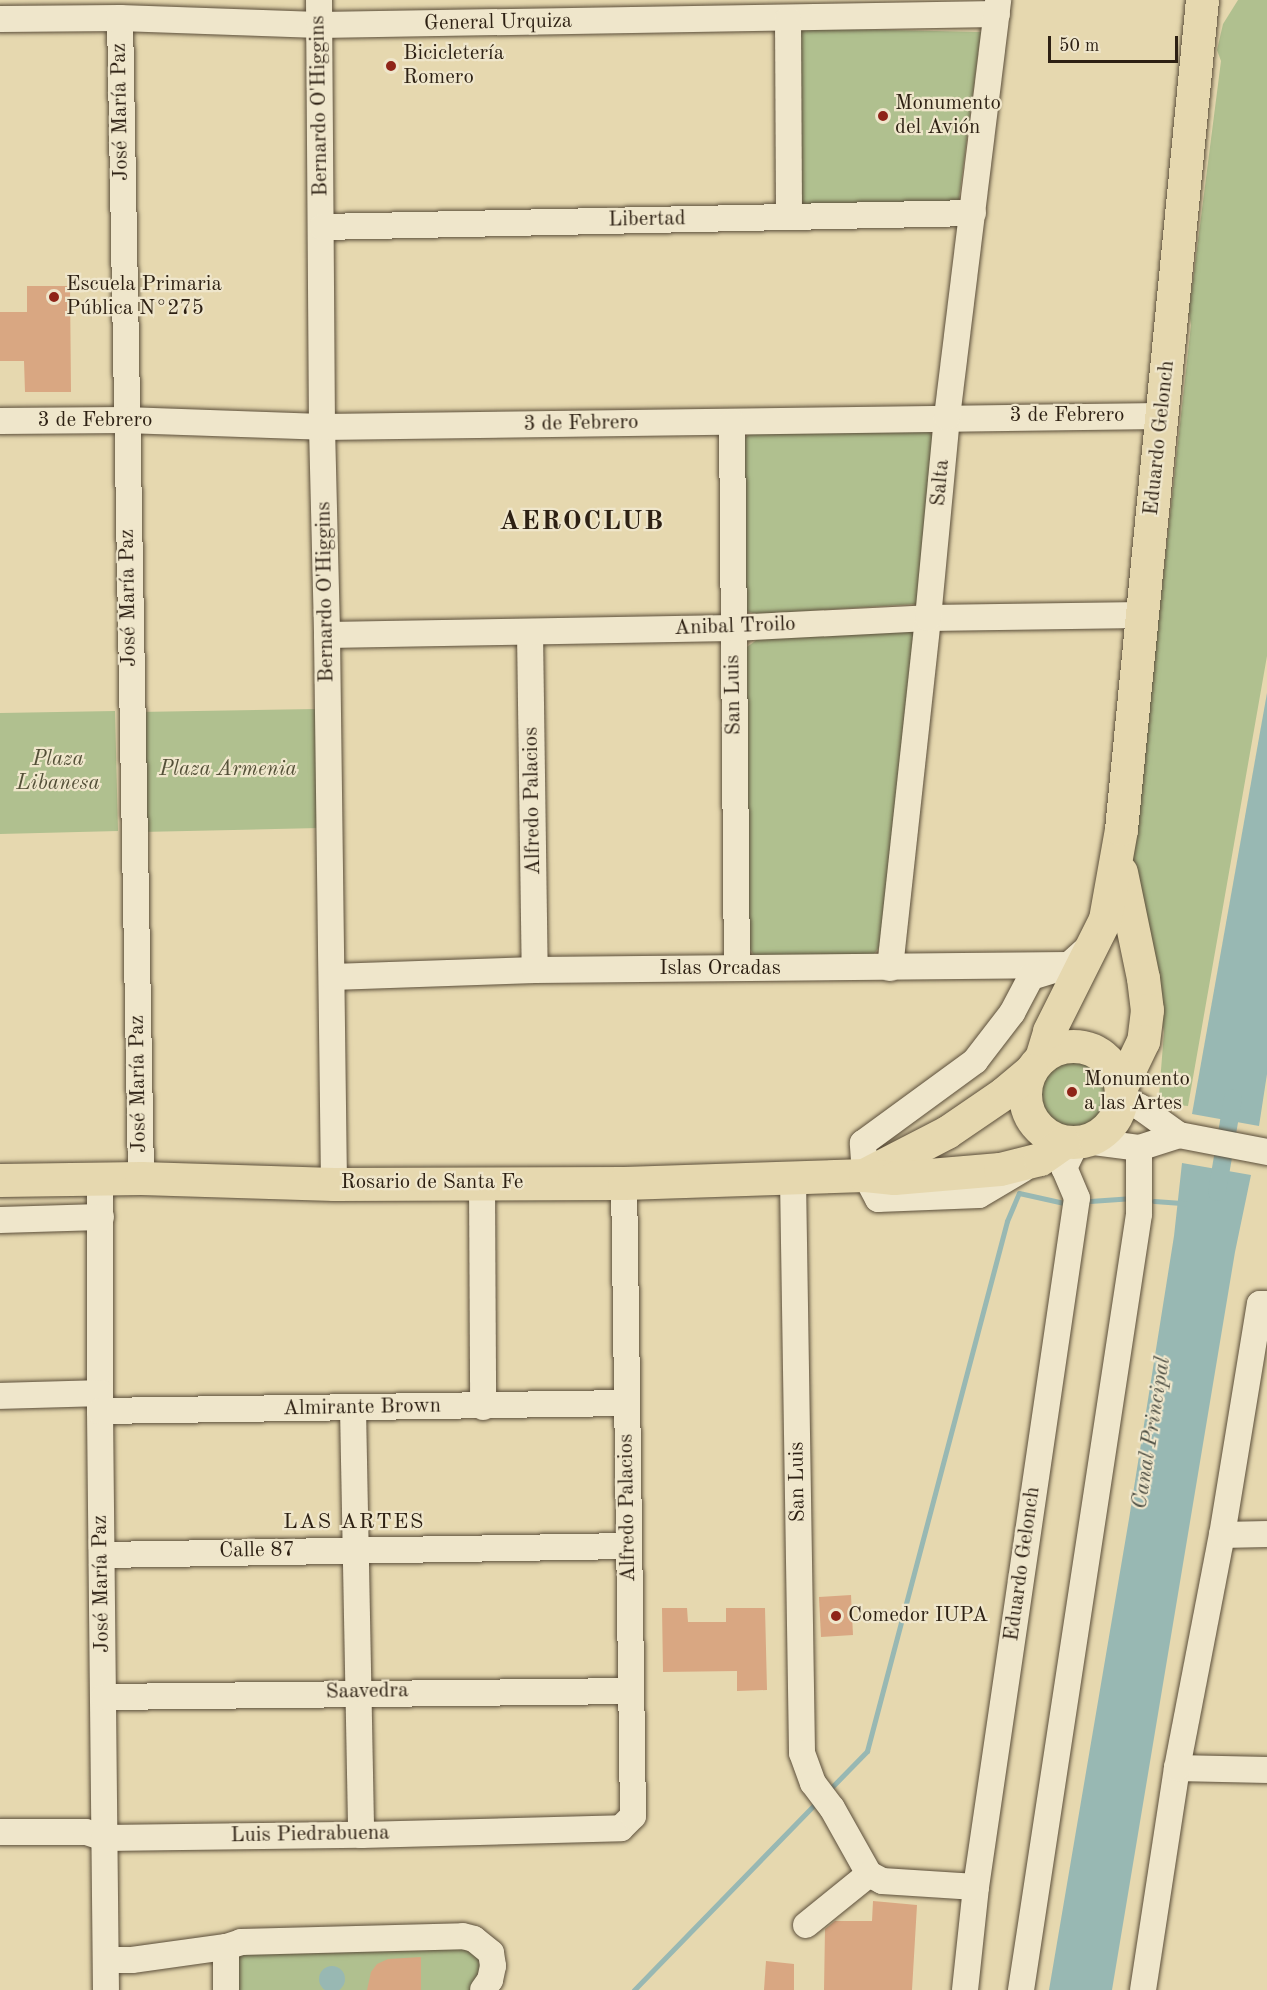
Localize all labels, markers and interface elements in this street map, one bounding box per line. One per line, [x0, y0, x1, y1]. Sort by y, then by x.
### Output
street label: General Urquiza [424, 9, 572, 37]
street label: Bernardo O'Higgins [306, 15, 334, 197]
scale bar [1051, 24, 1182, 62]
text: 50 m [1059, 37, 1099, 55]
place label: Bicicletería Romero [403, 41, 504, 91]
street label: José María Paz [107, 43, 135, 181]
marker: Bicicletería Romero [384, 59, 398, 73]
place label: Monumento del Avión [895, 91, 1001, 141]
marker: Monumento del Avión [876, 109, 890, 123]
street label: Libertad [608, 207, 686, 233]
place label: Escuela Primaria Pública N°275 [66, 272, 222, 322]
marker: Escuela Primaria Pública N°275 [47, 290, 61, 304]
street label: Eduardo Gelonch [1139, 359, 1181, 517]
street label: 3 de Febrero [1010, 403, 1124, 429]
street label: 3 de Febrero [38, 408, 152, 434]
street label: 3 de Febrero [523, 410, 639, 438]
street label: Salta [926, 459, 956, 507]
street label: Bernardo O'Higgins [312, 501, 340, 683]
district label: AEROCLUB [499, 506, 665, 538]
street label: José María Paz [115, 529, 143, 667]
street label: Anibal Troilo [674, 612, 796, 642]
street label: San Luis [721, 654, 747, 736]
street label: Alfredo Palacios [519, 727, 547, 875]
park label: Plaza Libanesa [16, 747, 100, 797]
park label: Plaza Armenia [159, 757, 297, 783]
street label: Islas Orcadas [659, 956, 781, 982]
street label: José María Paz [125, 1015, 153, 1153]
place label: Monumento a las Artes [1084, 1067, 1190, 1117]
marker: Monumento a las Artes [1065, 1085, 1079, 1099]
street label: Rosario de Santa Fe [341, 1170, 523, 1196]
water label: Canal Principal [1127, 1355, 1177, 1511]
street label: Almirante Brown [283, 1394, 441, 1422]
street label: Alfredo Palacios [614, 1434, 642, 1582]
street label: San Luis [785, 1441, 811, 1523]
street label: Eduardo Gelonch [1000, 1485, 1046, 1643]
district label: LAS ARTES [283, 1510, 425, 1536]
street label: José María Paz [88, 1515, 116, 1653]
street label: Calle 87 [219, 1538, 295, 1564]
place label: Comedor IUPA [848, 1603, 988, 1629]
marker: Comedor IUPA [829, 1609, 843, 1623]
street label: Saavedra [325, 1679, 409, 1705]
street label: Luis Piedrabuena [230, 1821, 390, 1849]

